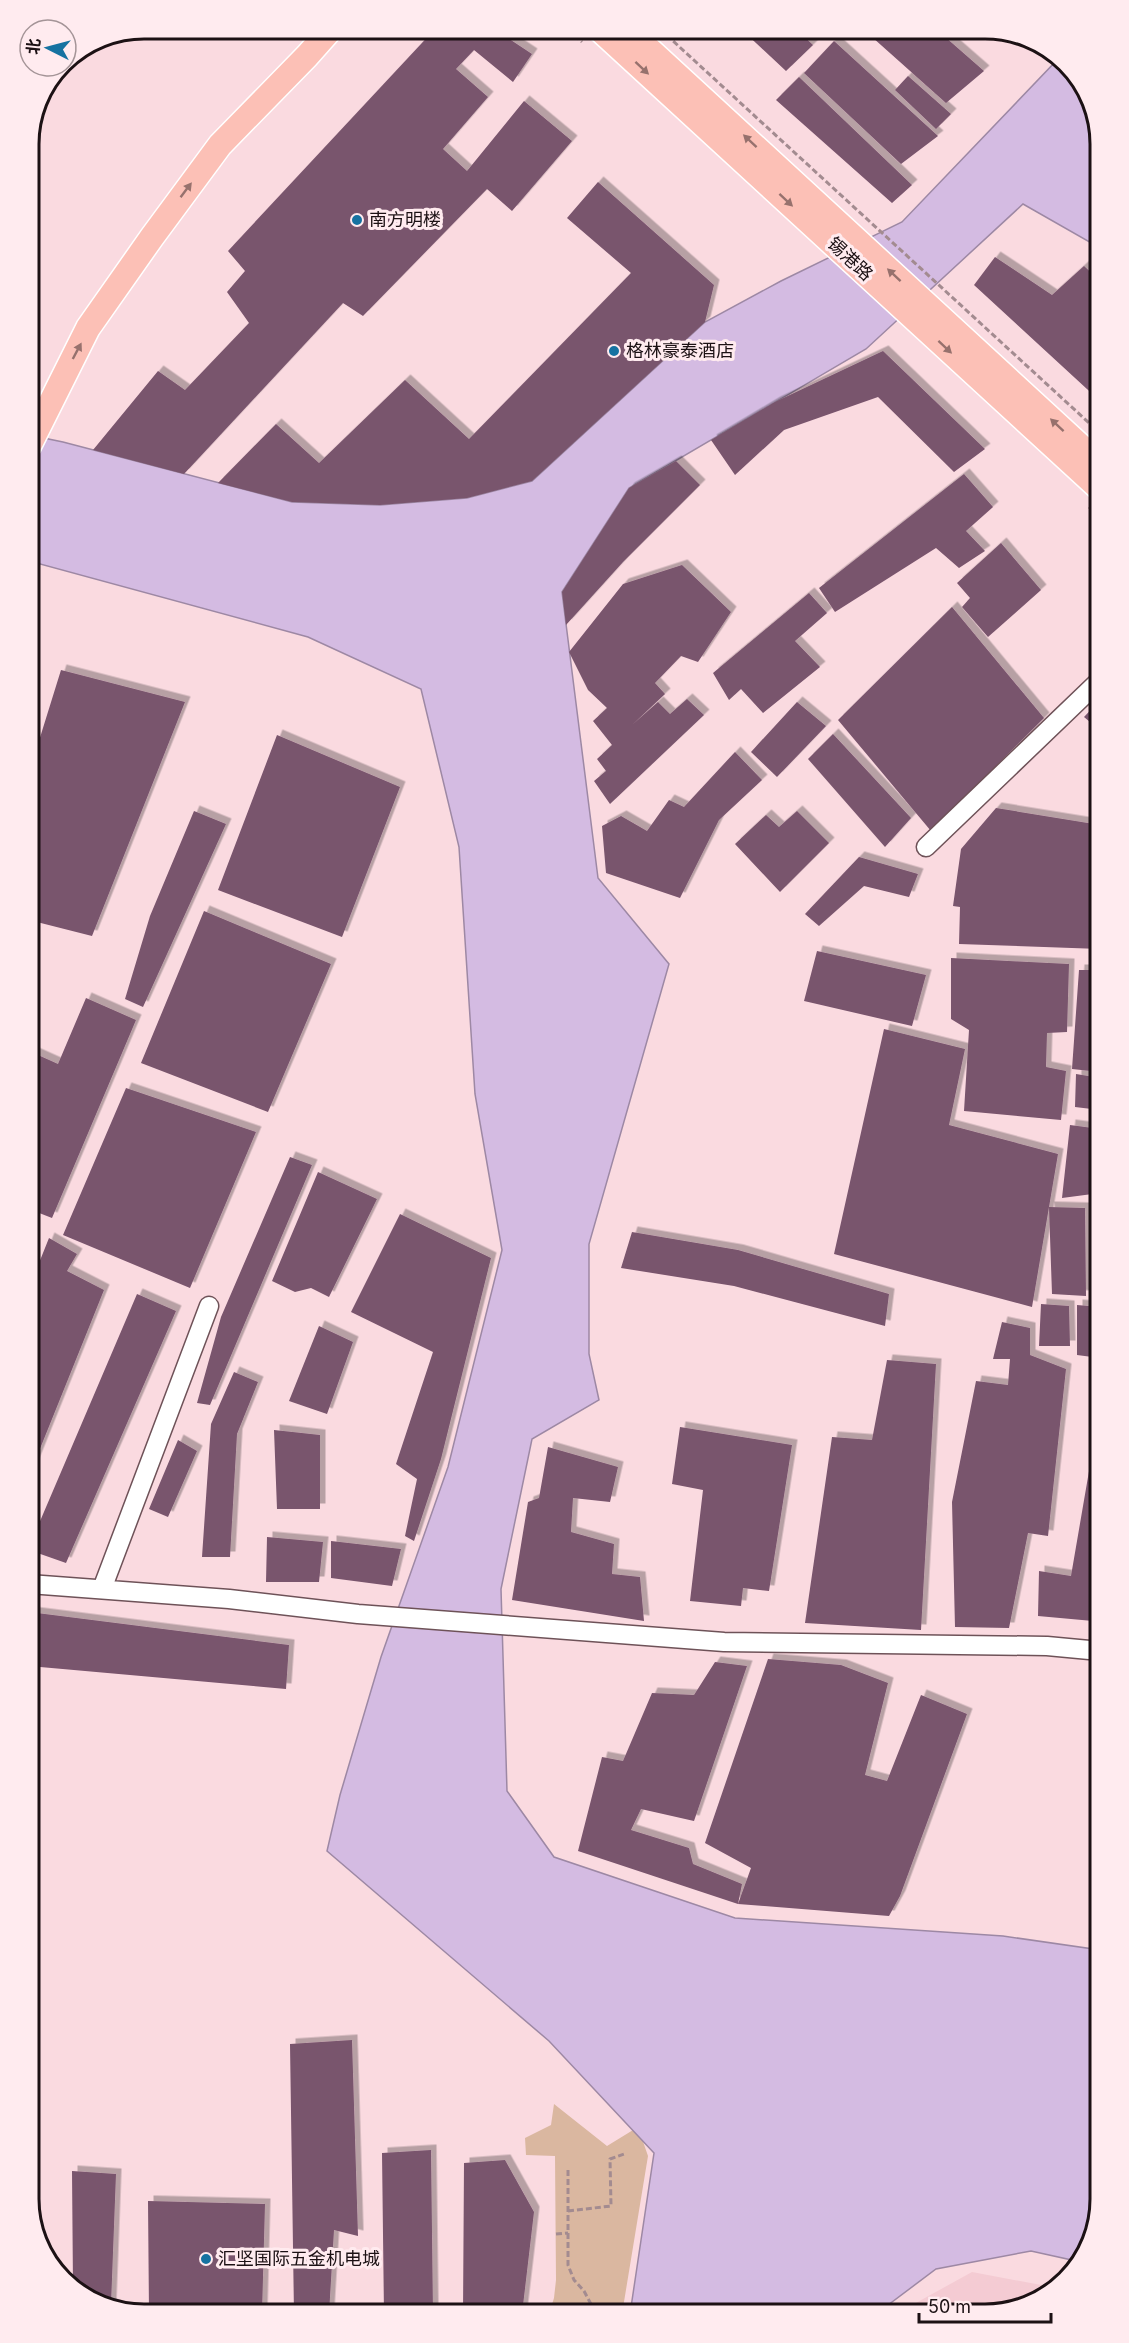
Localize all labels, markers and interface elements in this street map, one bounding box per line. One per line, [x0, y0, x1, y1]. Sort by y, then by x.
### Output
north arrow [18, 18, 78, 78]
text: 北 [22, 37, 44, 55]
one-way arrow [634, 61, 649, 74]
one-way arrow [742, 134, 757, 148]
one-way arrow [180, 182, 192, 197]
one-way arrow [778, 193, 793, 207]
place label: 南方明楼 [369, 209, 441, 230]
marker: 南方明楼 [350, 213, 364, 227]
street label: 锡港路 [823, 233, 877, 285]
one-way arrow [888, 268, 902, 282]
place label: 格林豪泰酒店 [626, 340, 734, 361]
one-way arrow [938, 340, 953, 354]
one-way arrow [72, 342, 81, 359]
marker: 格林豪泰酒店 [607, 344, 621, 358]
one-way arrow [1051, 418, 1065, 432]
place label: 汇坚国际五金机电城 [218, 2248, 380, 2269]
marker: 汇坚国际五金机电城 [199, 2252, 213, 2266]
scale bar [919, 2286, 1051, 2324]
text: 50 m [928, 2296, 971, 2317]

